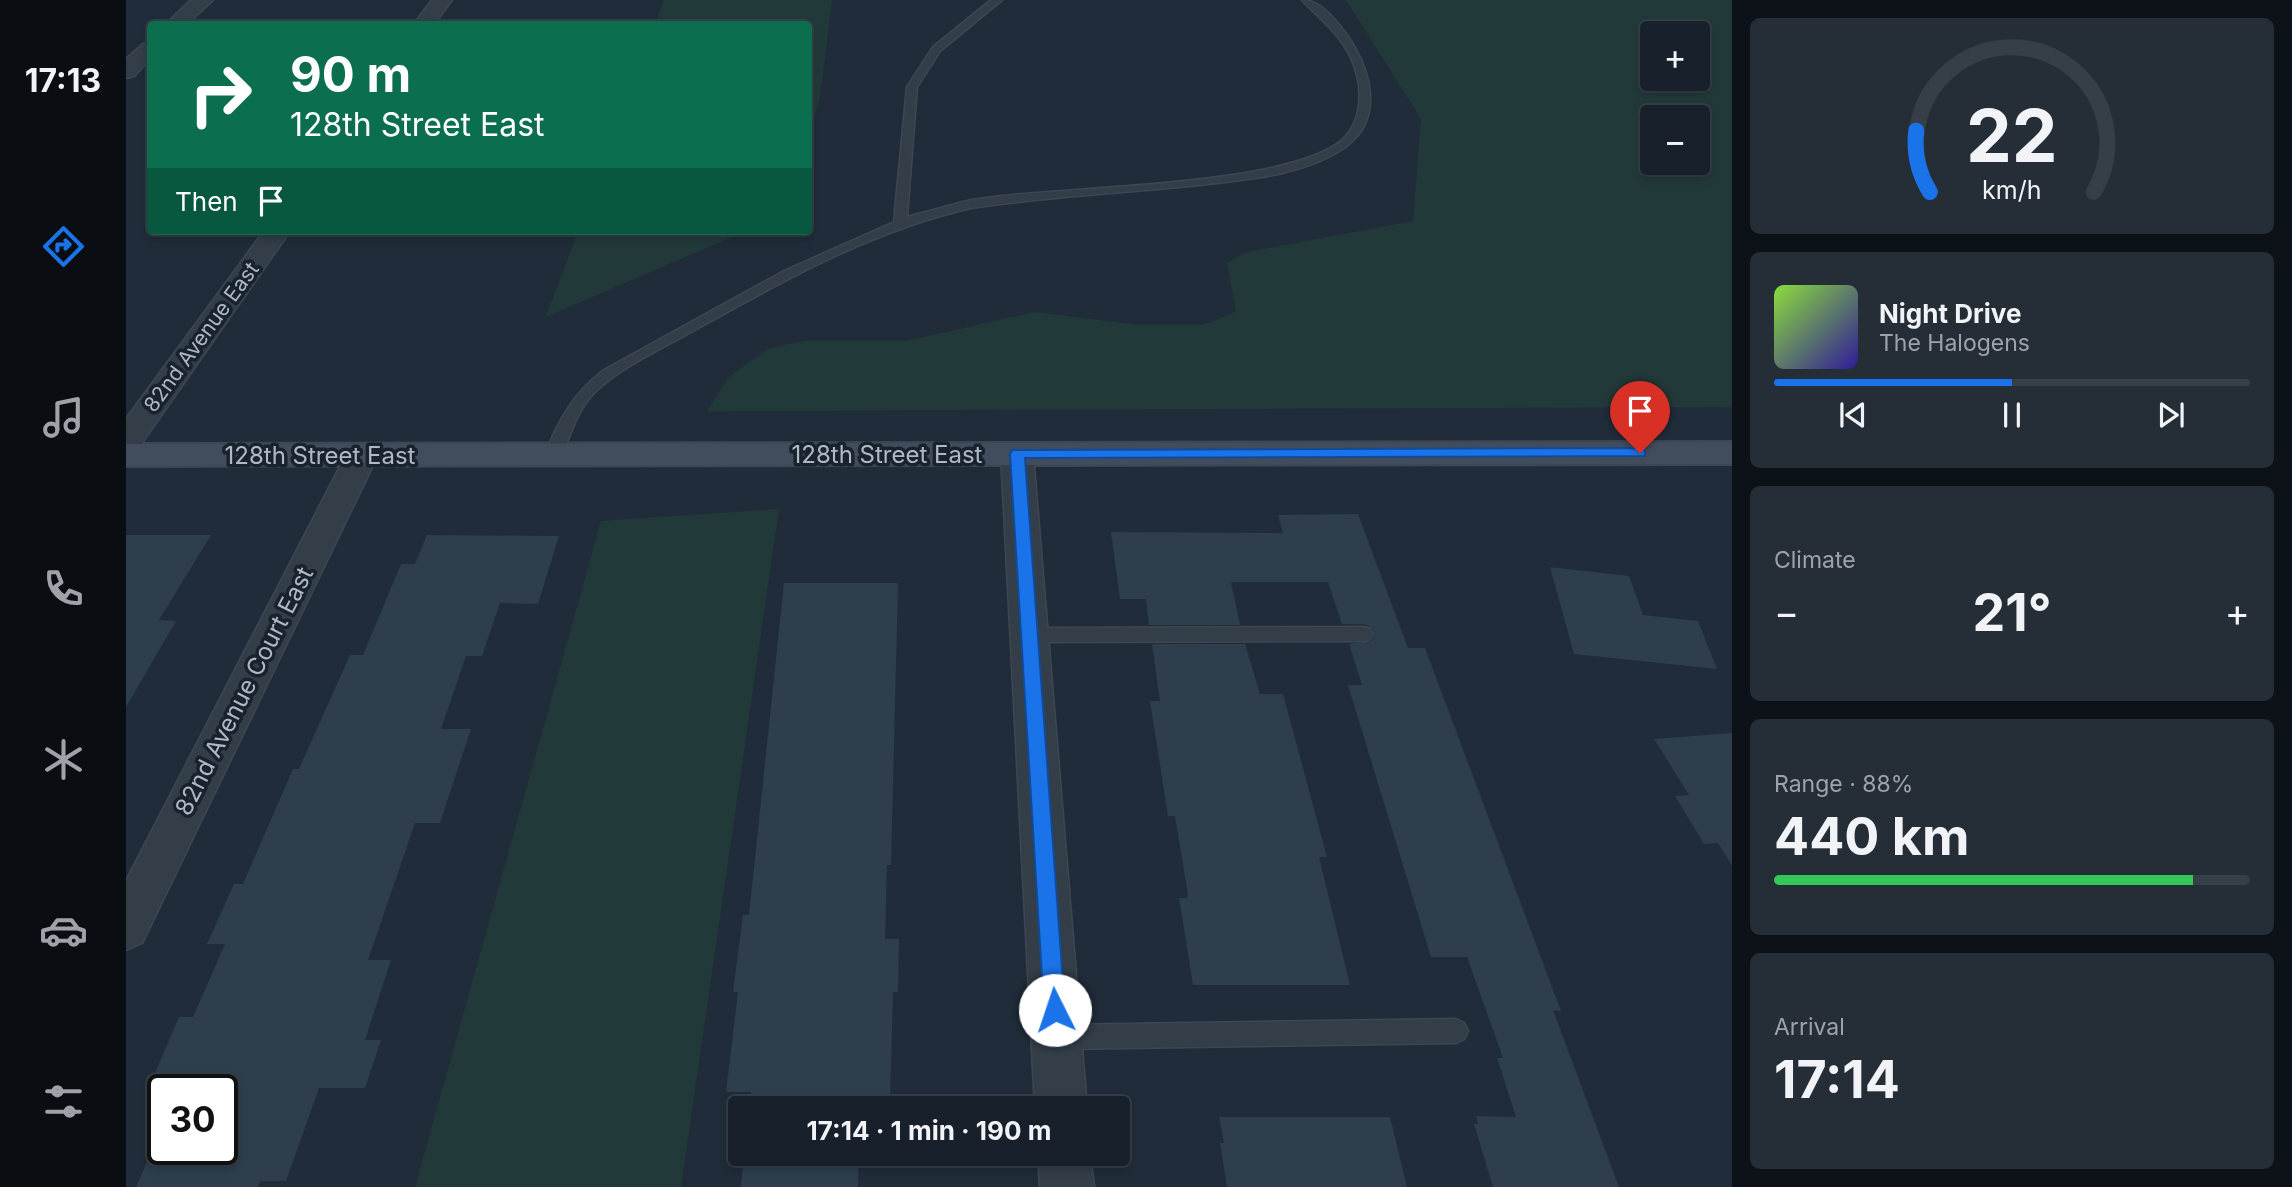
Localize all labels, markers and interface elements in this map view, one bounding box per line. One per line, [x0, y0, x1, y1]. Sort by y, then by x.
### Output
map controls [1640, 21, 1710, 175]
button: + [1640, 21, 1710, 91]
text: 90 m [290, 45, 411, 104]
icon: right [175, 49, 266, 140]
text: 17:13 [25, 61, 101, 100]
text: 22 [1966, 91, 2058, 180]
text: 128th Street East [290, 105, 545, 144]
button: − [1640, 105, 1710, 175]
text: km/h [1982, 175, 2042, 205]
icon: arrive [252, 182, 290, 220]
text: Then [175, 186, 238, 217]
icon: directions [39, 222, 88, 271]
street label: 82nd Avenue East [138, 257, 264, 417]
text: Night Drive [1879, 298, 2021, 329]
text: The Halogens [1879, 329, 2030, 357]
pin [1610, 381, 1670, 453]
icon: arrive [1621, 392, 1659, 430]
icon: music [39, 393, 88, 442]
icon: previous [1834, 396, 1872, 434]
icon: pause [1993, 396, 2031, 434]
icon: next [2152, 396, 2190, 434]
street label: 128th Street East [792, 440, 983, 469]
street label: 128th Street East [225, 441, 416, 470]
text: Climate [1774, 546, 1856, 574]
street label: 82nd Avenue Court East [169, 562, 319, 820]
icon: phone [39, 564, 88, 613]
text: 21° [1972, 581, 2052, 644]
text: − [1774, 589, 1799, 635]
text: + [2225, 589, 2250, 635]
icon: climate [39, 735, 88, 784]
text: Range · 88% [1774, 770, 1913, 798]
text: 440 km [1774, 805, 1969, 868]
icon: car [39, 906, 88, 955]
position arrow [1018, 973, 1092, 1047]
text: Arrival [1774, 1013, 1845, 1041]
text: 17:14 [1774, 1048, 1900, 1111]
speed limit sign: 30 [147, 1074, 238, 1165]
icon: filters [39, 1077, 88, 1126]
text: 17:14 · 1 min · 190 m [807, 1115, 1051, 1146]

